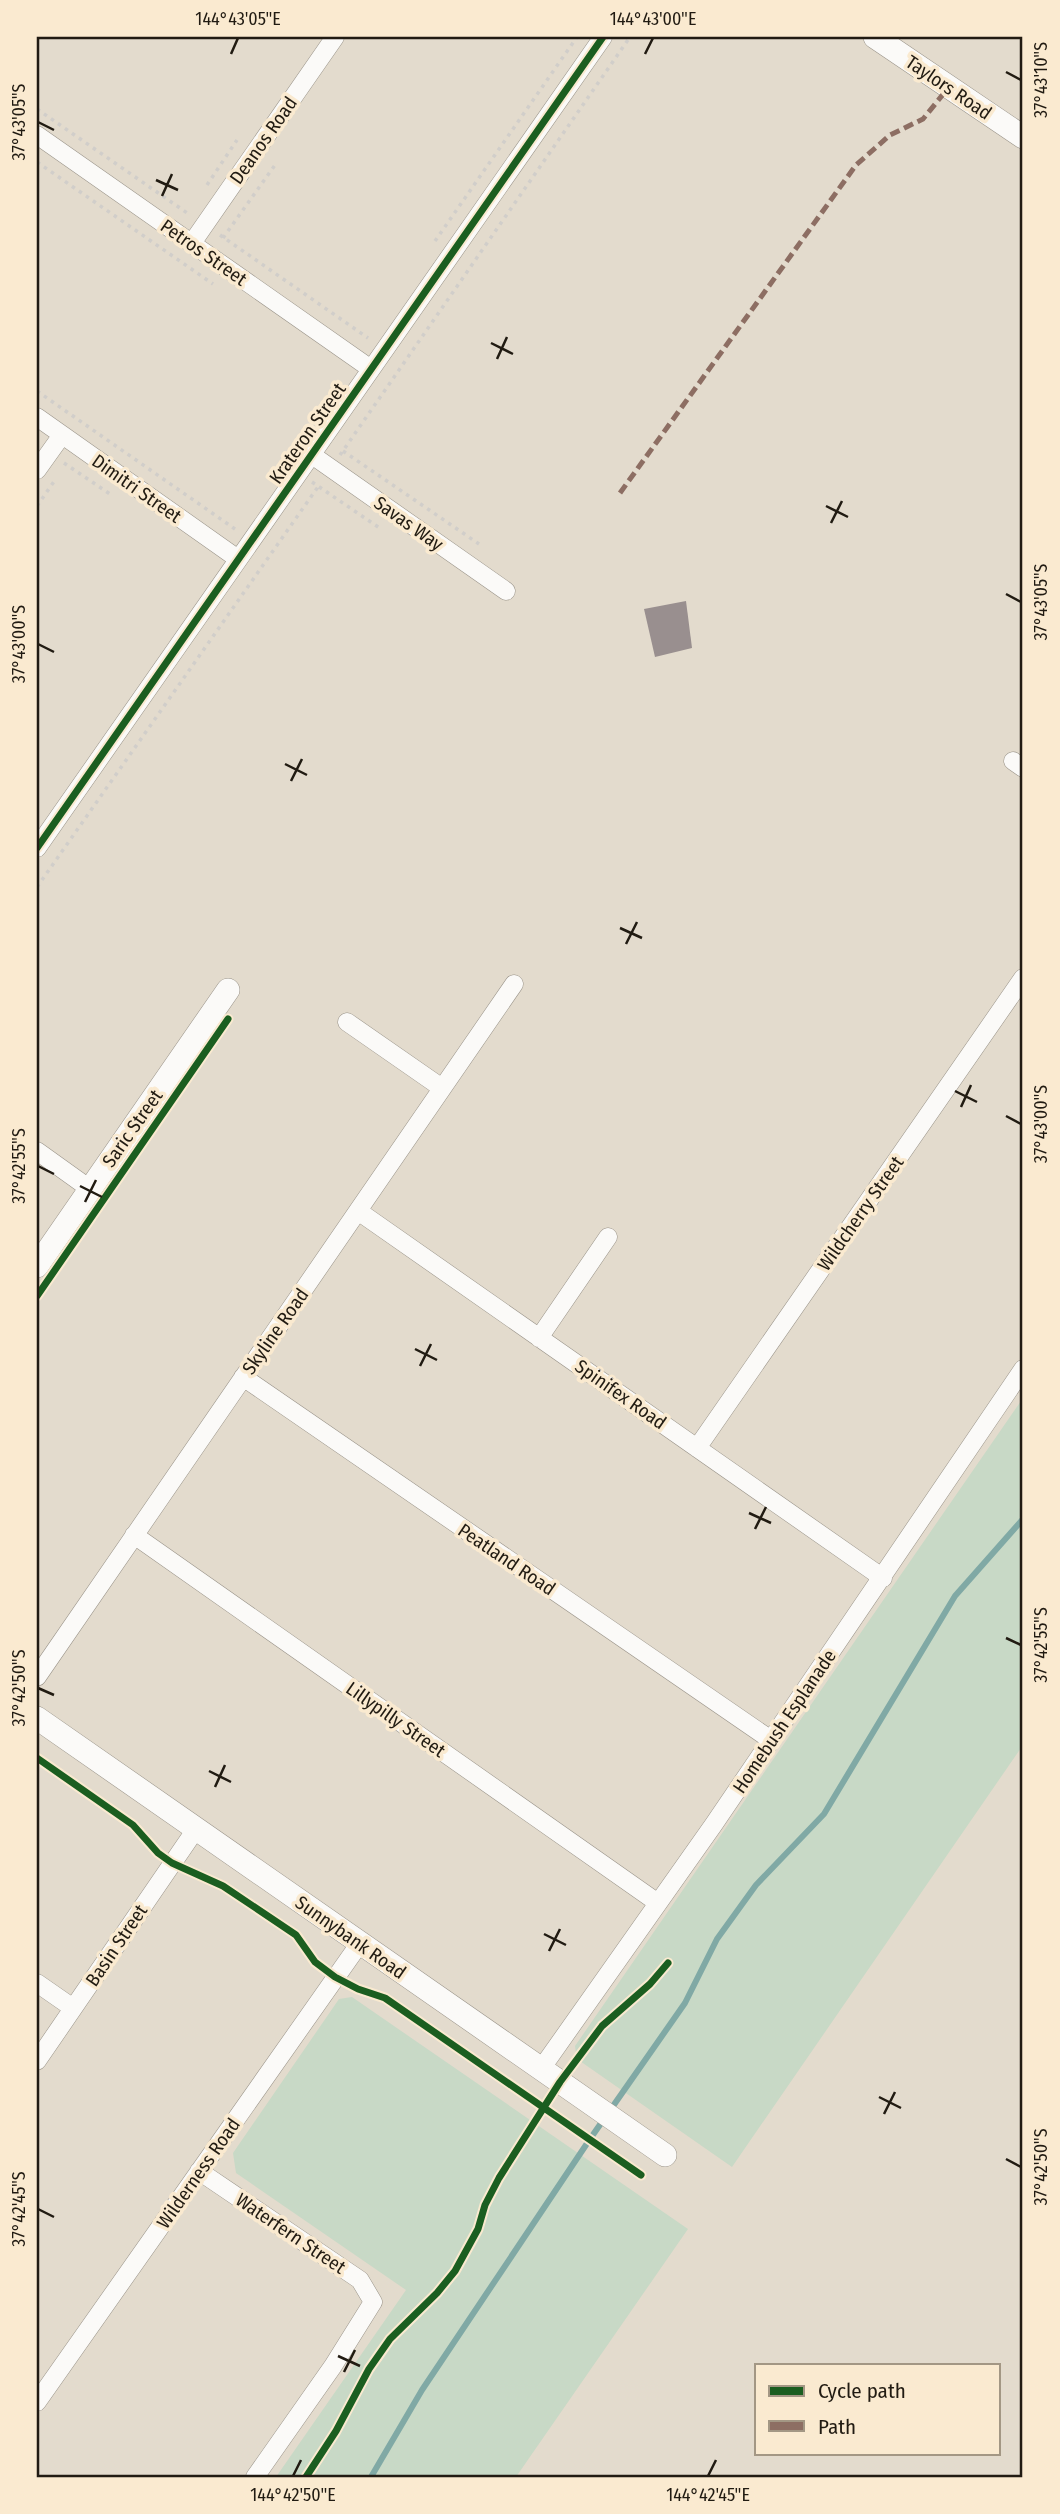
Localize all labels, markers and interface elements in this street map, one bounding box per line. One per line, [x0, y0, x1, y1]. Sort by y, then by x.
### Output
text: 144°43'05"E [195, 8, 281, 30]
text: 144°43'00"E [610, 8, 696, 30]
text: 37°43'10"S [1030, 42, 1052, 118]
street label: Taylors Road [901, 50, 996, 125]
text: 37°43'05"S [8, 84, 30, 160]
street label: Deanos Road [225, 92, 302, 188]
street label: Petros Street [156, 214, 252, 291]
street label: Krateron Street [264, 378, 351, 488]
street label: Dimitri Street [88, 449, 187, 528]
street label: Savas Way [370, 491, 448, 556]
text: 37°43'05"S [1030, 564, 1052, 640]
text: 37°43'00"S [8, 605, 30, 683]
street label: Saric Street [97, 1084, 168, 1172]
text: 37°43'00"S [1030, 1085, 1052, 1163]
text: 37°42'55"S [8, 1128, 30, 1204]
street label: Wildcherry Street [812, 1151, 909, 1275]
street label: Skyline Road [237, 1284, 313, 1379]
street label: Spinifex Road [571, 1355, 671, 1434]
street label: Peatland Road [454, 1519, 560, 1600]
text: 37°42'55"S [1030, 1607, 1052, 1683]
street label: Homebush Esplanade [728, 1645, 841, 1797]
text: 37°42'50"S [8, 1649, 30, 1727]
street label: Lillypilly Street [342, 1677, 450, 1763]
street label: Sunnybank Road [291, 1891, 410, 1984]
street label: Basin Street [81, 1899, 153, 1991]
street label: Wilderness Road [152, 2114, 245, 2233]
text: 37°42'50"S [1030, 2128, 1052, 2206]
text: 37°42'45"S [8, 2171, 30, 2247]
street label: Waterfern Street [231, 2188, 351, 2279]
legend [755, 2364, 1000, 2454]
text: Cycle path [818, 2378, 906, 2404]
text: Path [818, 2414, 856, 2440]
text: 144°42'50"E [250, 2484, 336, 2506]
text: 144°42'45"E [666, 2484, 750, 2506]

